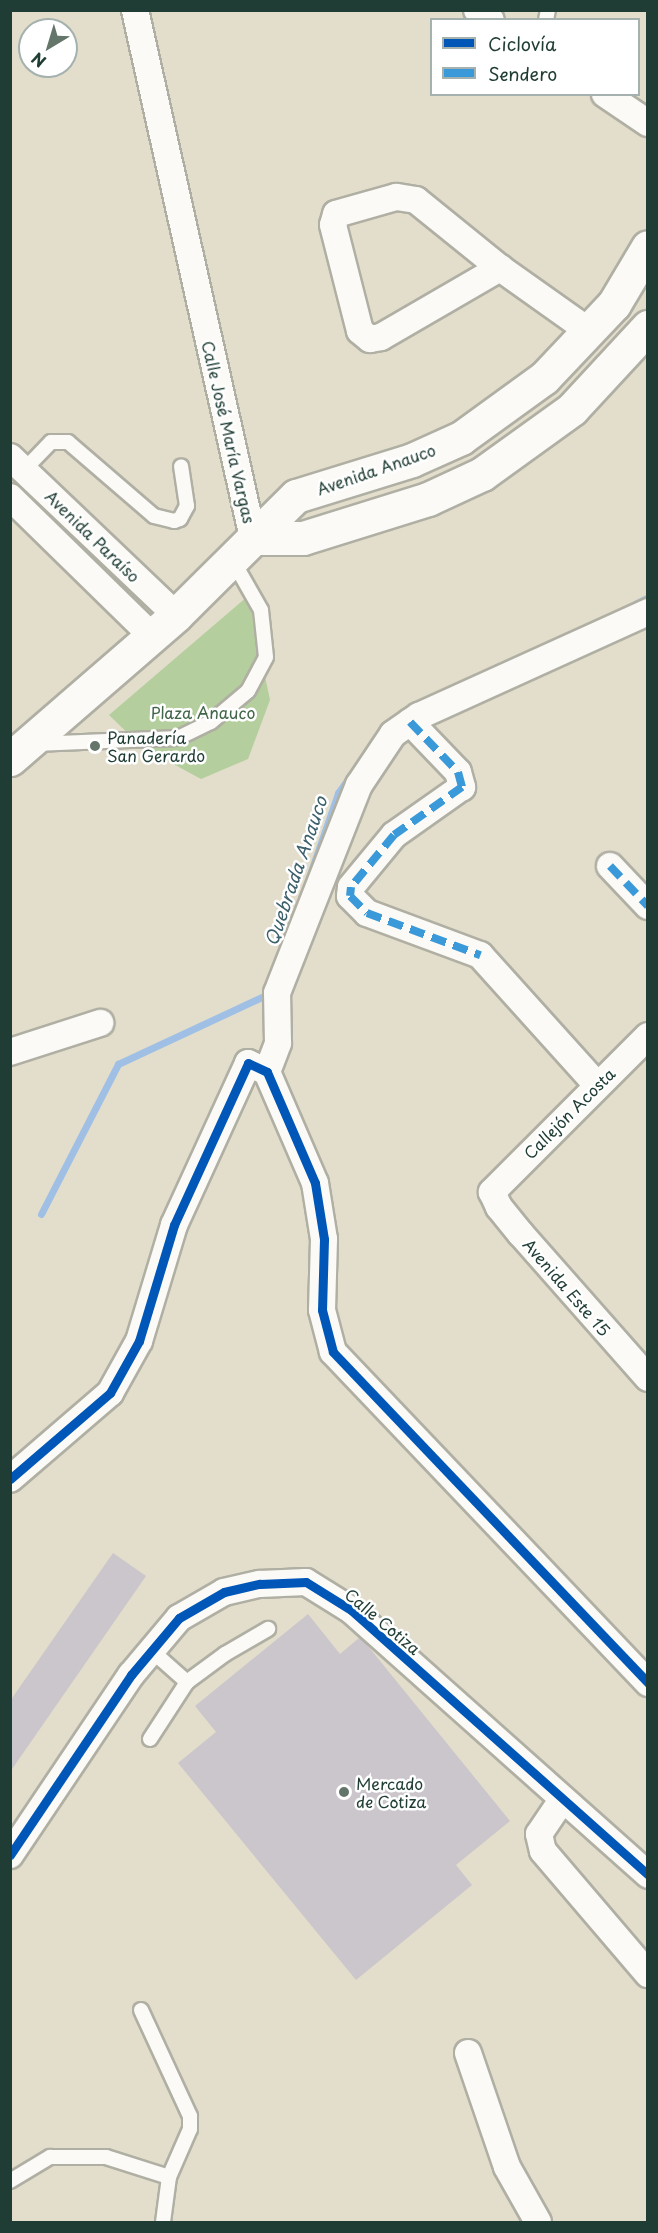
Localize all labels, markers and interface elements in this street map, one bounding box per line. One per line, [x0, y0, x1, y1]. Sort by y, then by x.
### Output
north arrow [18, 18, 78, 78]
legend [430, 18, 640, 96]
text: Ciclovía [488, 30, 556, 57]
text: N [26, 47, 51, 74]
text: Sendero [488, 60, 557, 87]
street label: Calle José María Vargas [198, 338, 260, 526]
street label: Avenida Anauco [314, 440, 438, 498]
street label: Avenida Paraíso [42, 486, 144, 586]
park label: Plaza Anauco [151, 702, 255, 722]
place label: Panadería San Gerardo [107, 727, 206, 765]
marker: Panadería San Gerardo [88, 739, 102, 753]
water label: Quebrada Anauco [260, 793, 332, 949]
street label: Callejón Acosta [520, 1064, 618, 1162]
street label: Avenida Este 15 [520, 1235, 614, 1339]
street label: Calle Cotiza [341, 1584, 425, 1658]
place label: Mercado de Cotiza [356, 1773, 428, 1811]
marker: Mercado de Cotiza [337, 1785, 351, 1799]

